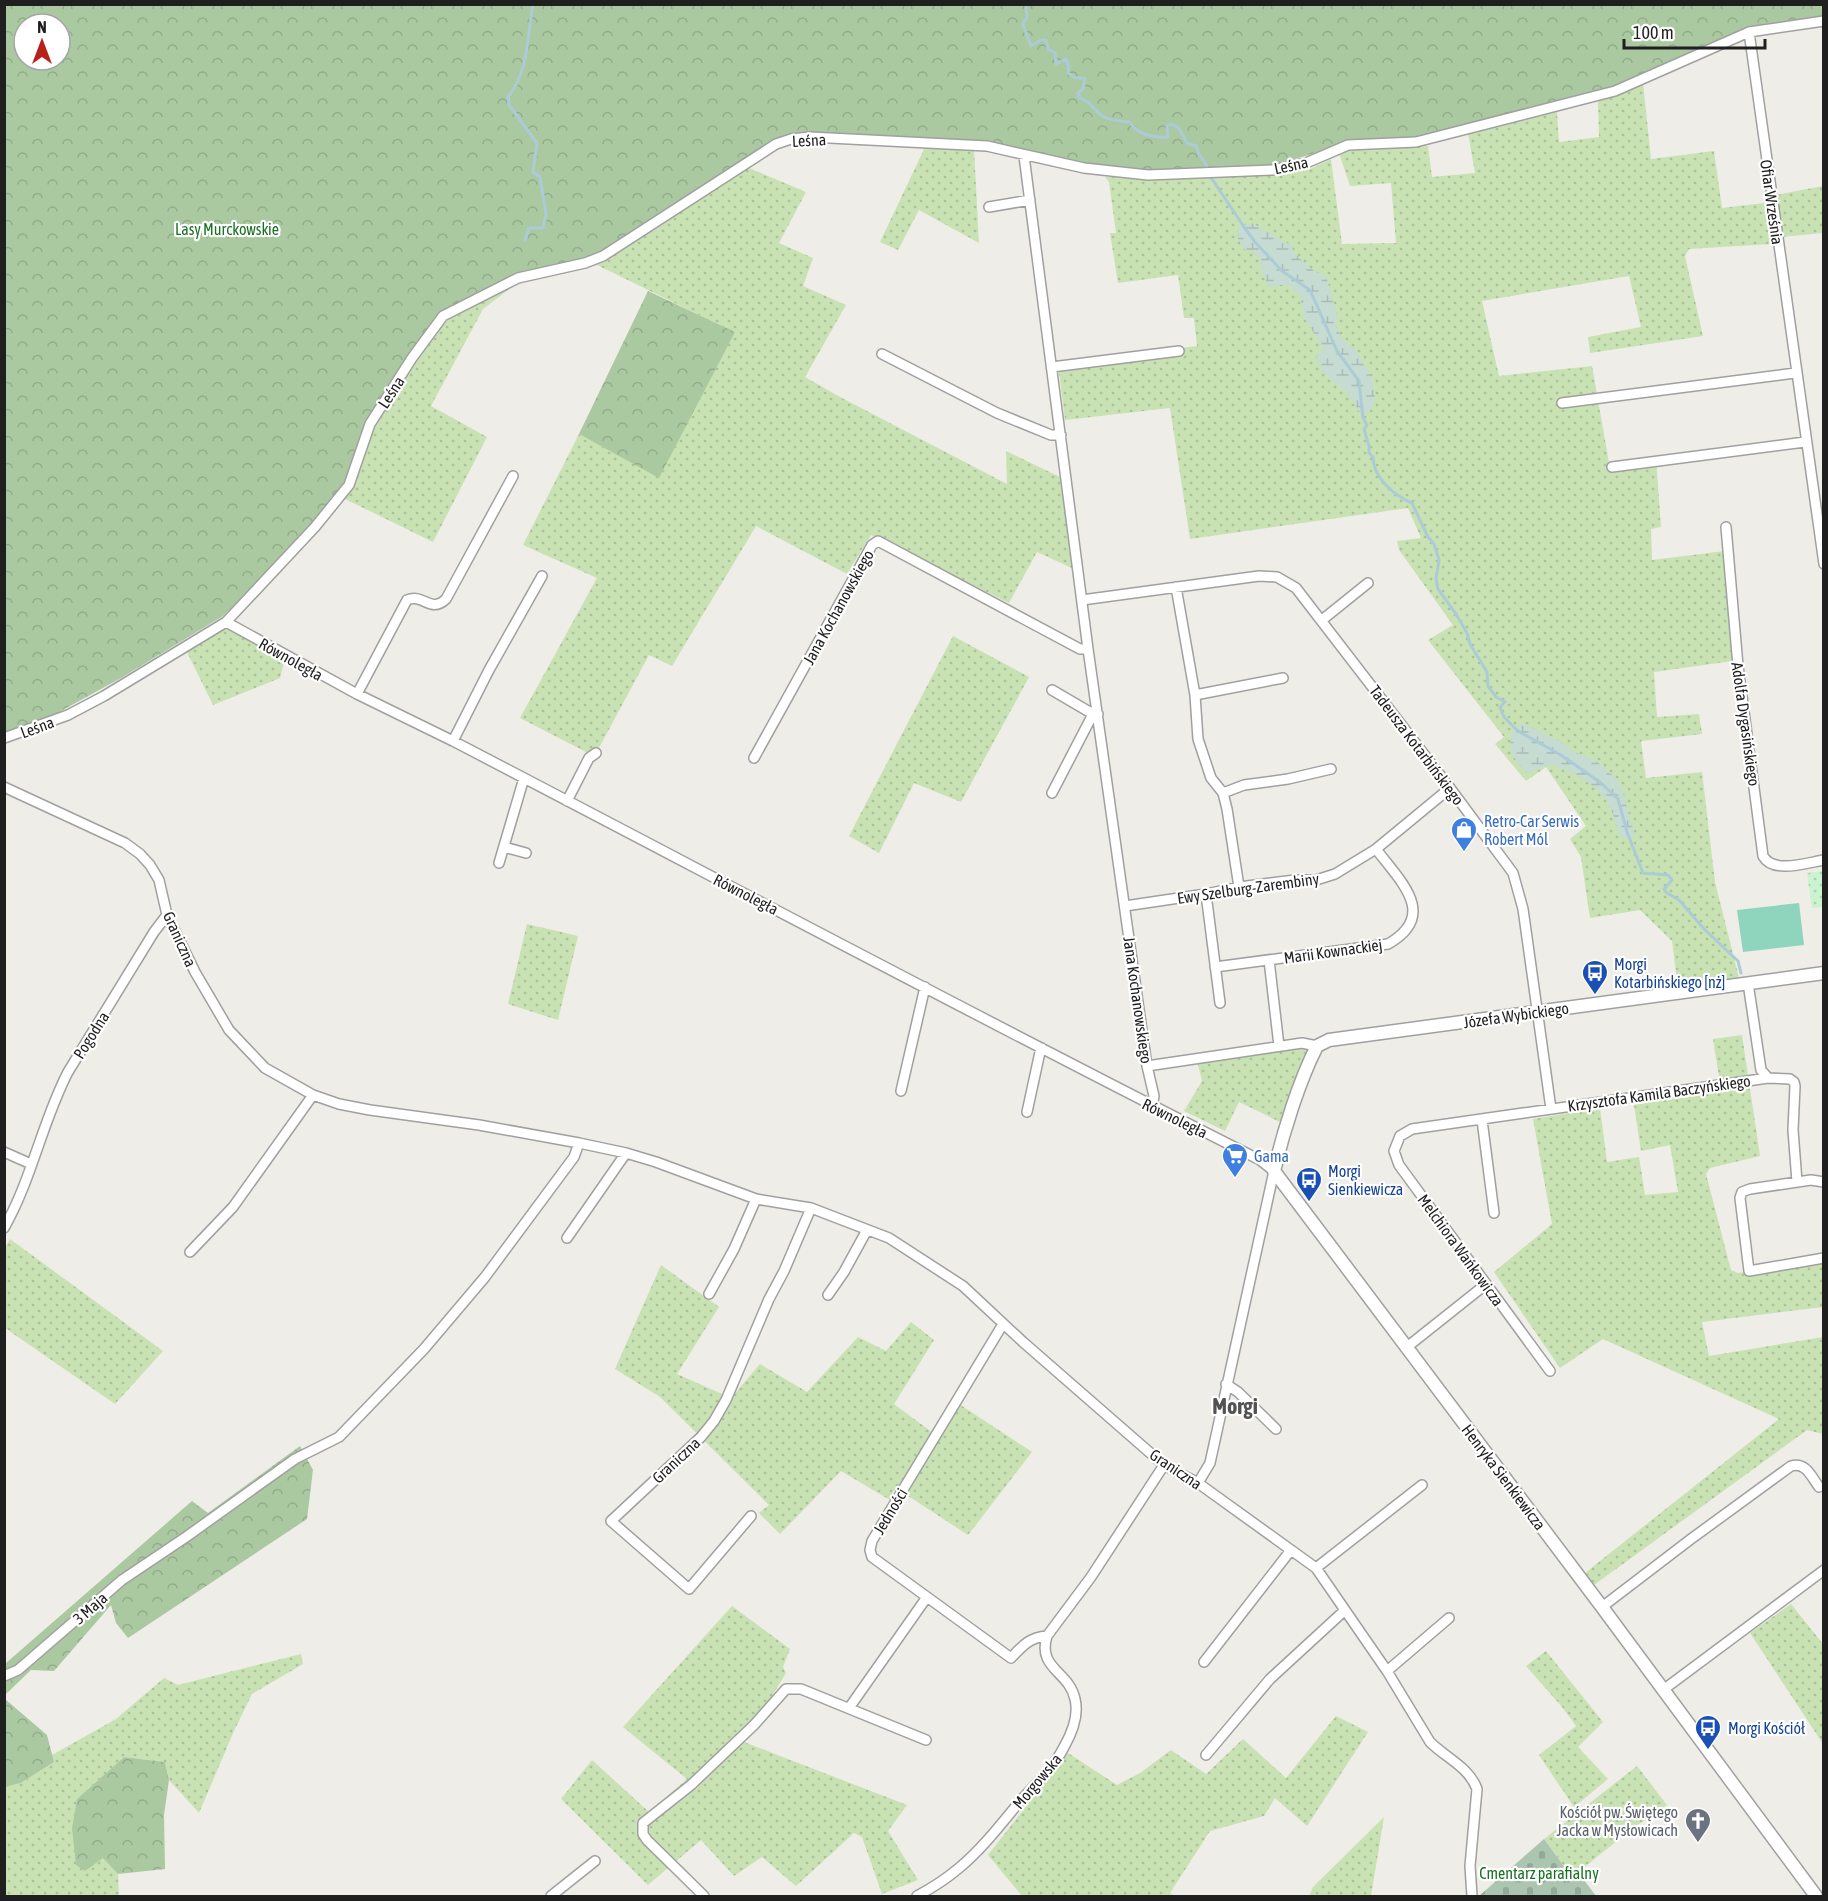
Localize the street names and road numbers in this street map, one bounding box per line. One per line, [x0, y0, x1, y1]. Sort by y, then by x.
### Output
street label: Leśna [791, 130, 827, 150]
street label: Leśna [1272, 153, 1310, 177]
street label: Ofiar Września [1757, 158, 1787, 246]
street label: Leśna [374, 373, 408, 411]
street label: Jana Kochanowskiego [799, 547, 878, 668]
street label: Równoległa [255, 634, 326, 685]
street label: Adolfa Dygasińskiego [1727, 661, 1764, 787]
street label: Tadeusza Kotarbińskiego [1365, 682, 1468, 809]
street label: Leśna [18, 713, 56, 741]
street label: Ewy Szelburg-Zarembiny [1176, 869, 1321, 908]
street label: Równoległa [710, 870, 781, 919]
street label: Graniczna [160, 909, 200, 969]
street label: Jana Kochanowskiego [1119, 935, 1156, 1065]
street label: Marii Kownackiej [1283, 935, 1383, 968]
street label: Józefa Wybickiego [1462, 999, 1570, 1032]
street label: Pogodna [70, 1008, 113, 1062]
street label: Krzysztofa Kamila Baczyńskiego [1566, 1071, 1752, 1116]
street label: Równoległa [1139, 1095, 1210, 1142]
street label: Melchiora Wańkowicza [1414, 1191, 1508, 1309]
street label: Henryka Sienkiewicza [1458, 1421, 1550, 1534]
street label: Graniczna [648, 1433, 704, 1487]
street label: Graniczna [1147, 1445, 1205, 1493]
street label: Jedności [869, 1485, 911, 1537]
street label: 3 Maja [69, 1588, 111, 1628]
street label: Morgowska [1009, 1750, 1066, 1813]

